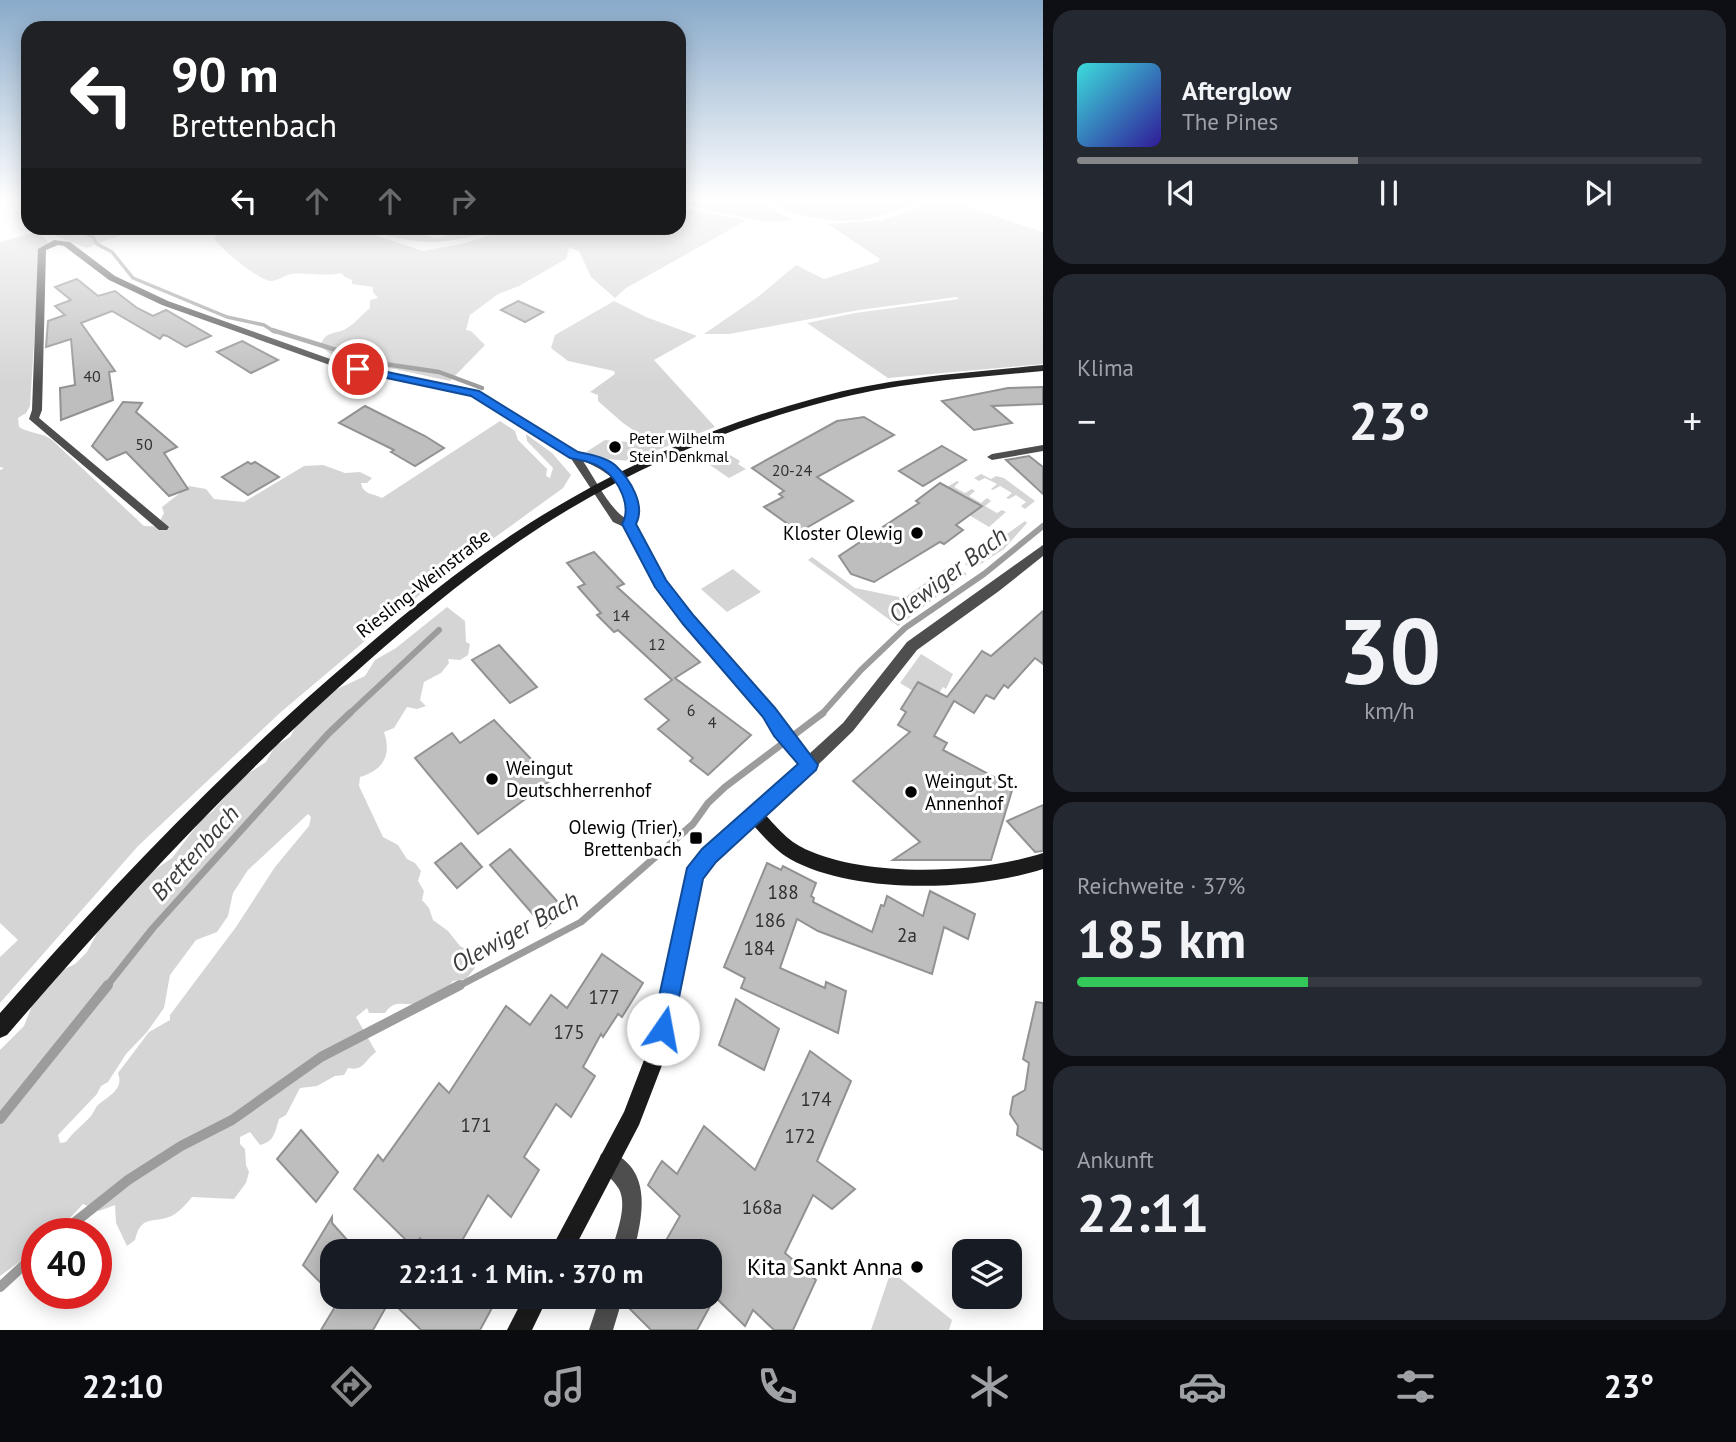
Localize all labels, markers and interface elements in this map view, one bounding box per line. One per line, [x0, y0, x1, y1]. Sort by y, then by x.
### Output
text: 90 m [171, 42, 278, 106]
icon: left [56, 49, 147, 140]
text: Afterglow [1182, 74, 1291, 107]
text: Brettenbach [171, 104, 337, 146]
text: The Pines [1182, 107, 1278, 136]
icon: previous [1162, 174, 1200, 212]
icon: pause [1370, 174, 1408, 212]
icon: next [1579, 174, 1617, 212]
icon: left [225, 182, 263, 220]
icon: ahead [298, 182, 336, 220]
icon: ahead [371, 182, 409, 220]
icon: right [444, 182, 482, 220]
pin [328, 339, 388, 399]
icon: arrive [339, 350, 377, 388]
text: Klima [1077, 353, 1134, 382]
house number: 40 [83, 366, 101, 386]
text: 23° [1349, 387, 1430, 454]
text: − [1077, 396, 1096, 445]
text: + [1683, 396, 1702, 445]
place label: Peter Wilhelm Stein Denkmal [629, 428, 729, 466]
house number: 50 [135, 434, 153, 454]
marker: Peter Wilhelm Stein Denkmal [607, 439, 623, 455]
house number: 20-24 [772, 460, 813, 480]
water label: Olewiger Bach [882, 520, 1013, 629]
place label: Kloster Olewig [783, 521, 903, 545]
street label: Riesling-Weinstraße [351, 523, 495, 643]
marker: Kloster Olewig [909, 525, 925, 541]
text: 30 [1338, 591, 1441, 709]
house number: 14 [612, 605, 630, 625]
house number: 12 [648, 634, 666, 654]
text: km/h [1364, 696, 1415, 725]
house number: 6 [687, 700, 695, 720]
house number: 4 [708, 712, 717, 732]
place label: Weingut Deutschherrenhof [506, 756, 652, 802]
place label: Weingut St. Annenhof [925, 769, 1018, 815]
marker: Weingut Deutschherrenhof [484, 771, 500, 787]
marker: Weingut St. Annenhof [903, 784, 919, 800]
water label: Brettenbach [144, 798, 246, 907]
place label: Olewig (Trier), Brettenbach [569, 815, 682, 861]
marker: Olewig (Trier), Brettenbach [688, 830, 704, 846]
text: Reichweite · 37% [1077, 871, 1245, 900]
house number: 188 [767, 880, 799, 904]
water label: Olewiger Bach [446, 884, 584, 979]
text: 185 km [1077, 905, 1246, 972]
house number: 186 [754, 908, 786, 932]
house number: 2a [897, 923, 917, 947]
house number: 184 [743, 936, 775, 960]
house number: 177 [588, 985, 620, 1009]
position arrow [626, 992, 700, 1066]
house number: 175 [553, 1020, 585, 1044]
house number: 174 [800, 1087, 832, 1111]
house number: 171 [460, 1113, 492, 1137]
house number: 172 [784, 1124, 816, 1148]
text: Ankunft [1077, 1145, 1154, 1174]
text: 22:11 [1077, 1179, 1209, 1246]
house number: 168a [742, 1195, 782, 1219]
speed limit sign: 40 [21, 1218, 112, 1309]
map controls [952, 1239, 1022, 1309]
button: layers [952, 1239, 1022, 1309]
place label: Kita Sankt Anna [747, 1252, 903, 1281]
text: 22:11 · 1 Min. · 370 m [398, 1257, 644, 1290]
marker: Kita Sankt Anna [909, 1259, 925, 1275]
icon: directions [327, 1362, 376, 1411]
icon: music [540, 1362, 589, 1411]
icon: phone [753, 1362, 802, 1411]
icon: climate [965, 1362, 1014, 1411]
icon: car [1178, 1362, 1227, 1411]
icon: filters [1391, 1362, 1440, 1411]
text: 22:10 [82, 1365, 163, 1407]
text: 23° [1604, 1365, 1654, 1407]

